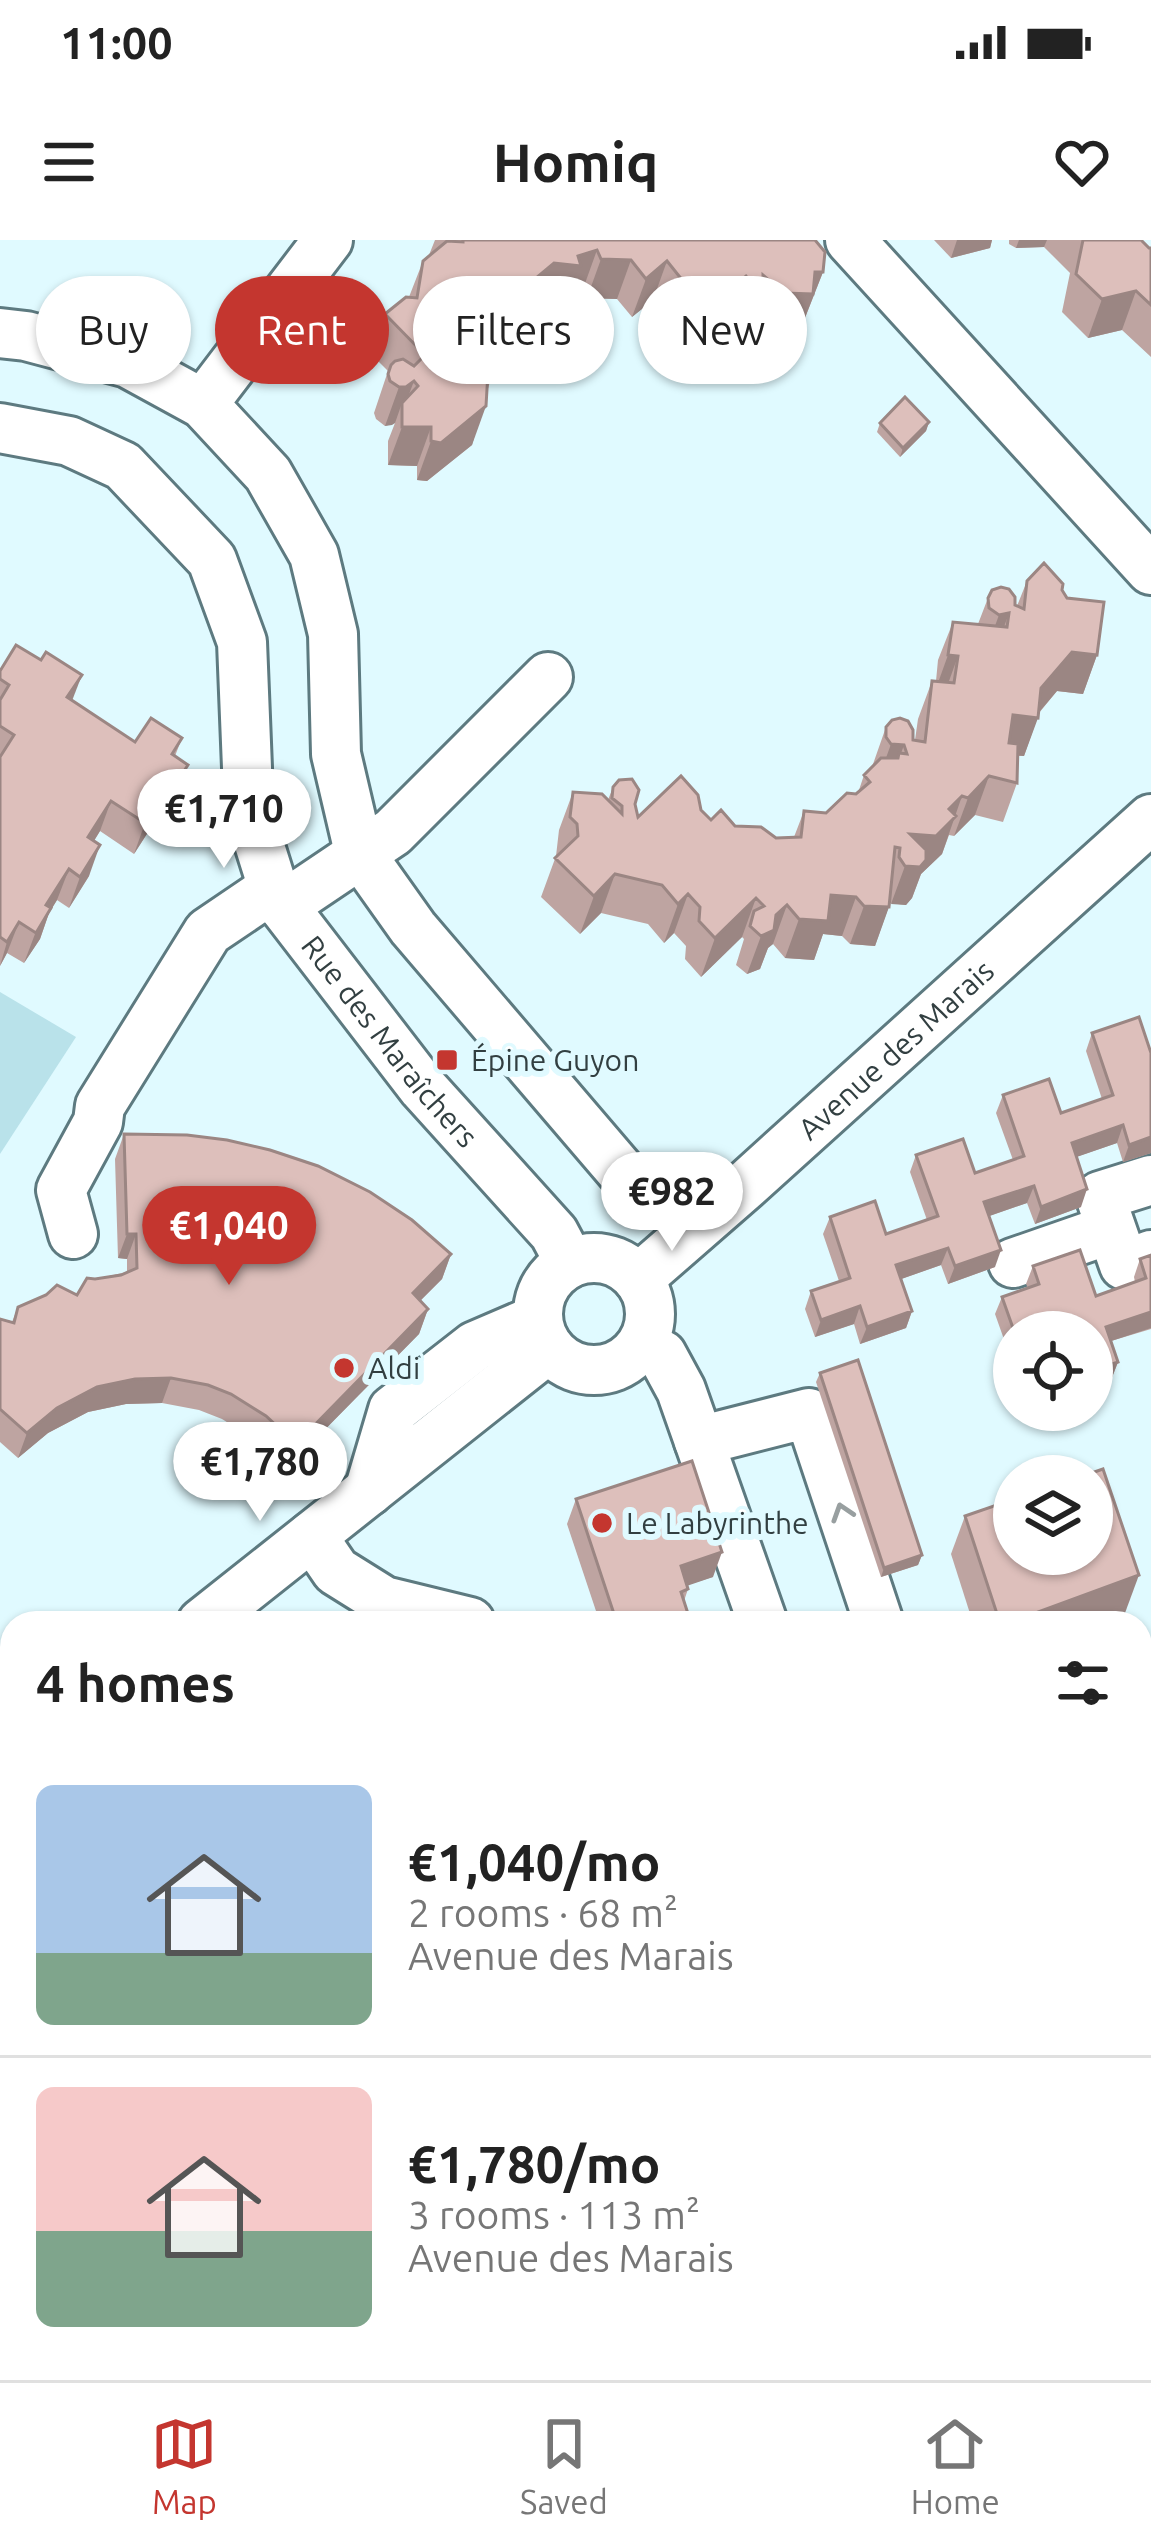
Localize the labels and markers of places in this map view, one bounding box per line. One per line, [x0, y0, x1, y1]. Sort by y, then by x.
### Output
pin: €1,710 [126, 769, 322, 871]
place label: Épine Guyon [471, 1042, 639, 1077]
marker: Épine Guyon [434, 1047, 460, 1073]
pin: €982 [601, 1152, 743, 1254]
pin: €1,040 [131, 1186, 327, 1288]
place label: Aldi [368, 1351, 420, 1385]
marker: Aldi [331, 1355, 357, 1381]
pin: €1,780 [162, 1422, 358, 1524]
place label: Le Labyrinthe [626, 1506, 809, 1540]
marker: Le Labyrinthe [589, 1510, 615, 1536]

